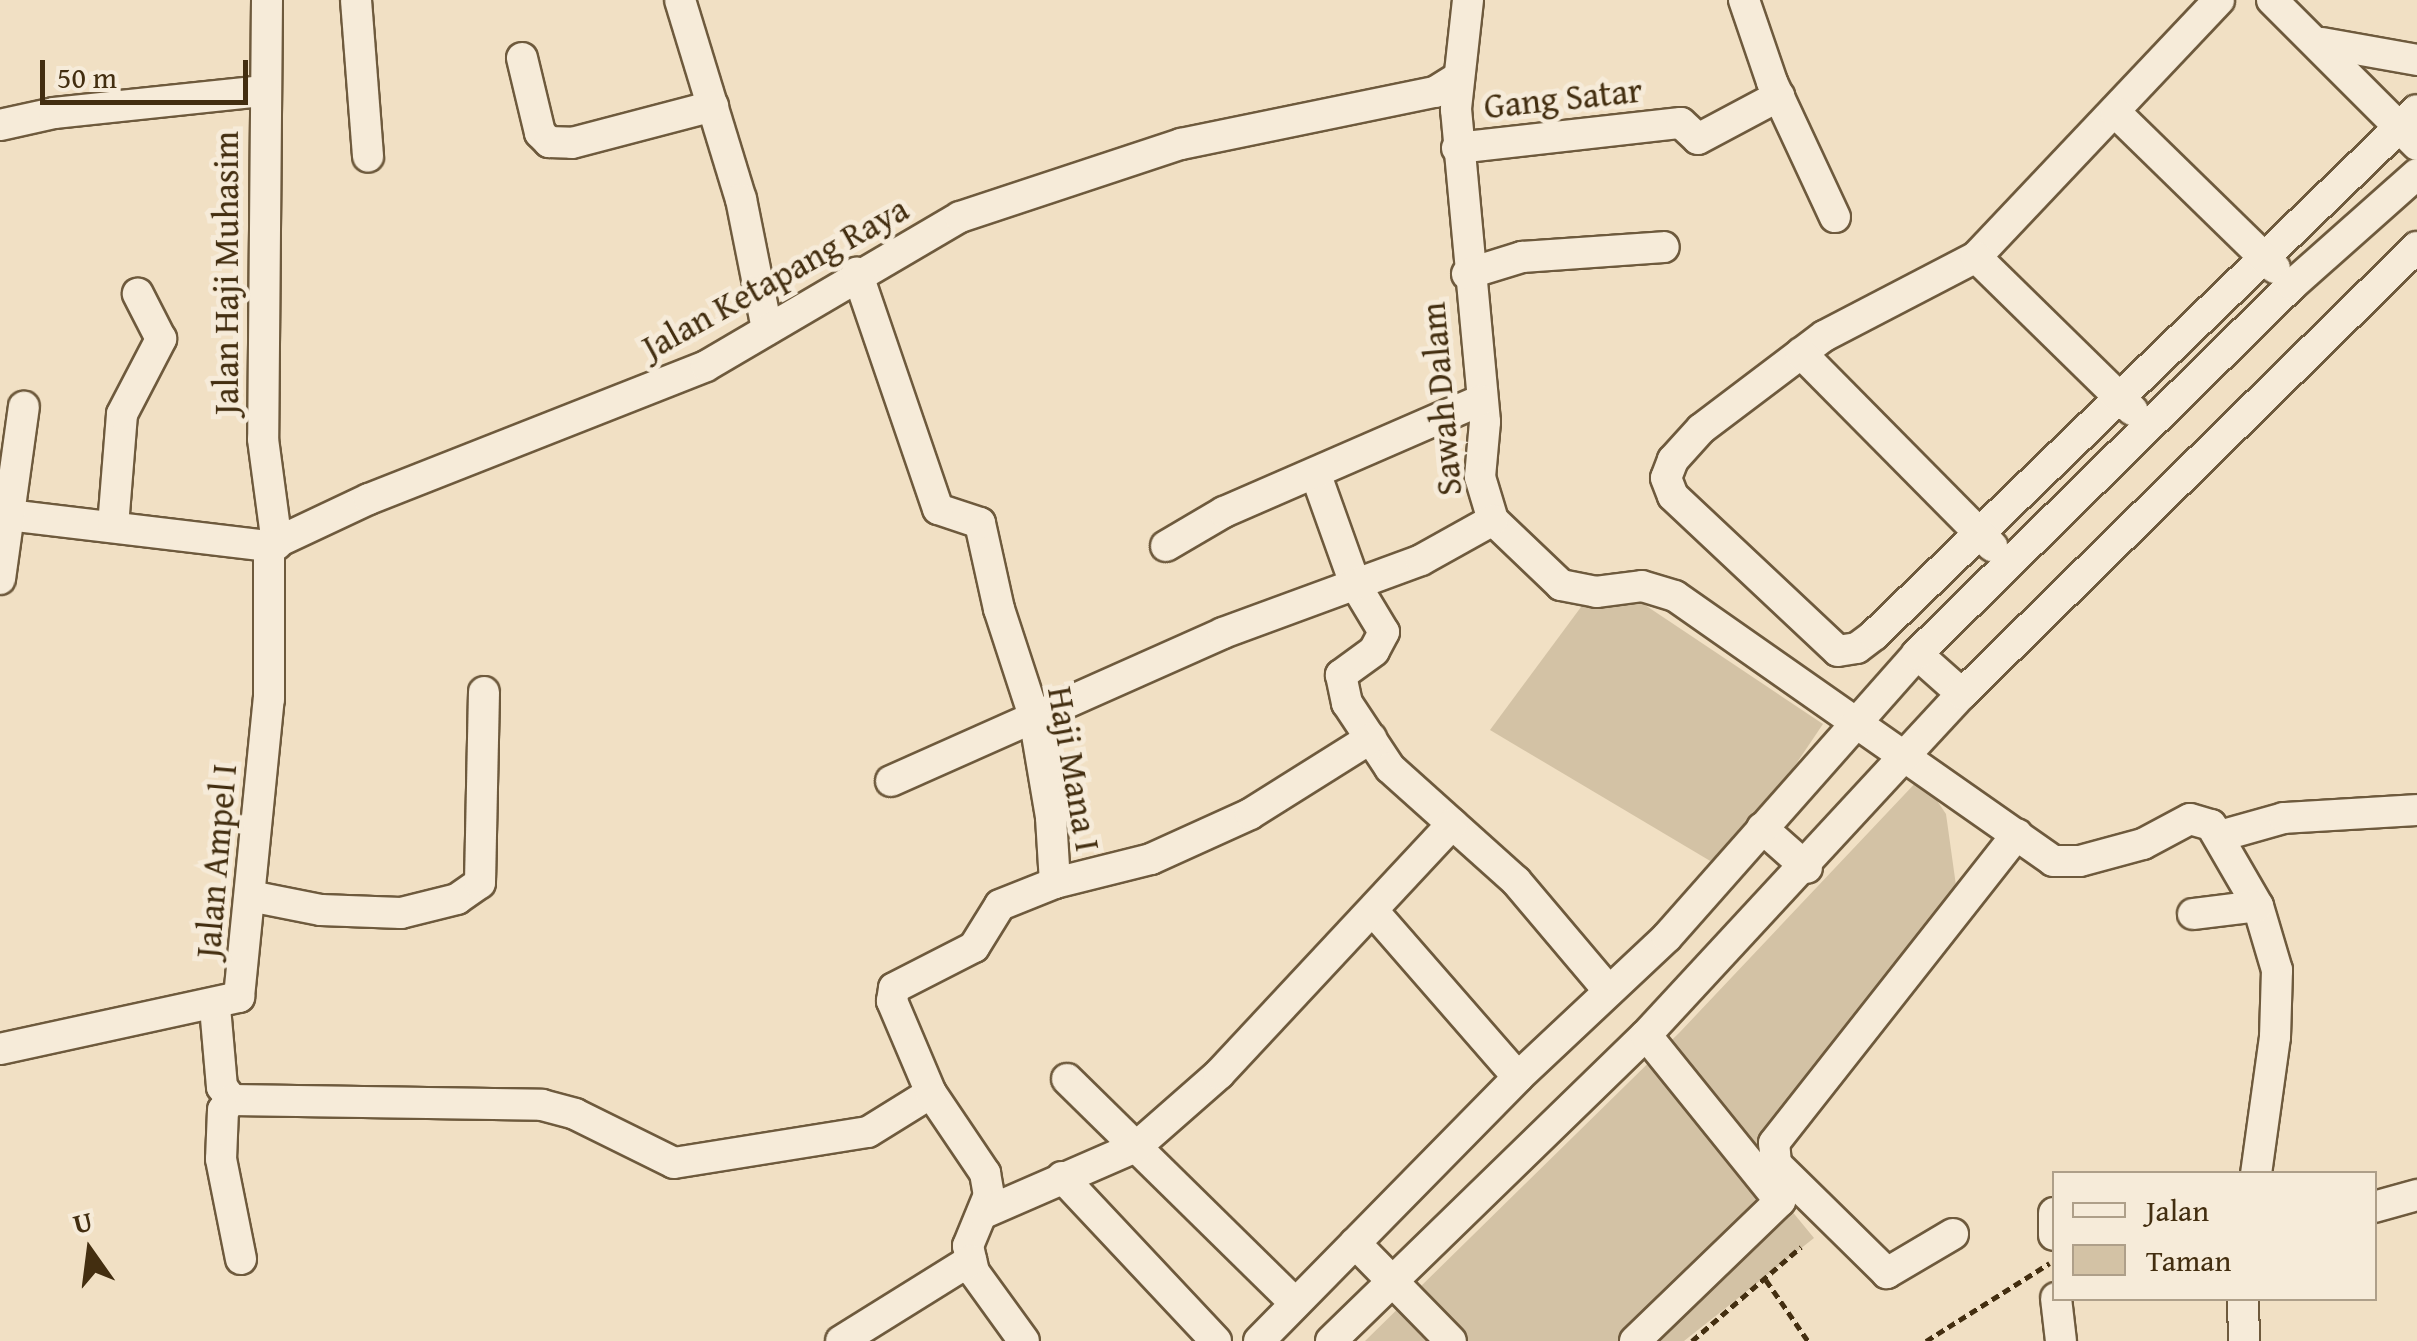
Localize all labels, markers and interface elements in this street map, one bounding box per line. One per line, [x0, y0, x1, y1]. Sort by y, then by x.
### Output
scale bar [45, 40, 252, 102]
text: 50 m [57, 55, 117, 99]
street label: Gang Satar [1482, 69, 1644, 127]
street label: Jalan Haji Muhasim [205, 131, 247, 415]
street label: Jalan Ketapang Raya [635, 187, 915, 369]
street label: Sawah Dalam [1412, 300, 1470, 498]
street label: Haji Mana I [1039, 683, 1109, 855]
street label: Jalan Ampel I [187, 762, 245, 960]
legend [2052, 1171, 2377, 1301]
text: Jalan [2146, 1188, 2209, 1232]
text: U [69, 1199, 97, 1244]
north arrow [40, 1201, 140, 1301]
text: Taman [2146, 1238, 2231, 1282]

